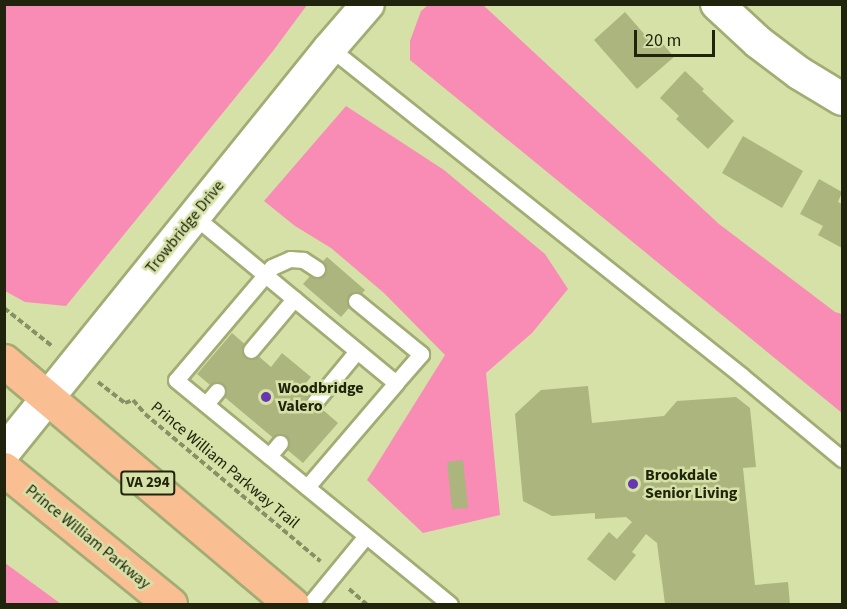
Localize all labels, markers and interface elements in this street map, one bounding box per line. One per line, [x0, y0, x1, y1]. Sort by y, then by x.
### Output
scale bar [637, 18, 718, 56]
text: 20 m [645, 28, 681, 53]
street label: Trowbridge Drive [142, 177, 228, 277]
place label: Woodbridge Valero [278, 378, 364, 416]
marker: Woodbridge Valero [259, 390, 273, 404]
street label: Prince William Parkway Trail [147, 397, 303, 533]
place label: Brookdale Senior Living [645, 465, 737, 503]
road number: VA 294 [120, 471, 176, 495]
marker: Brookdale Senior Living [626, 477, 640, 491]
street label: Prince William Parkway [22, 481, 154, 593]

